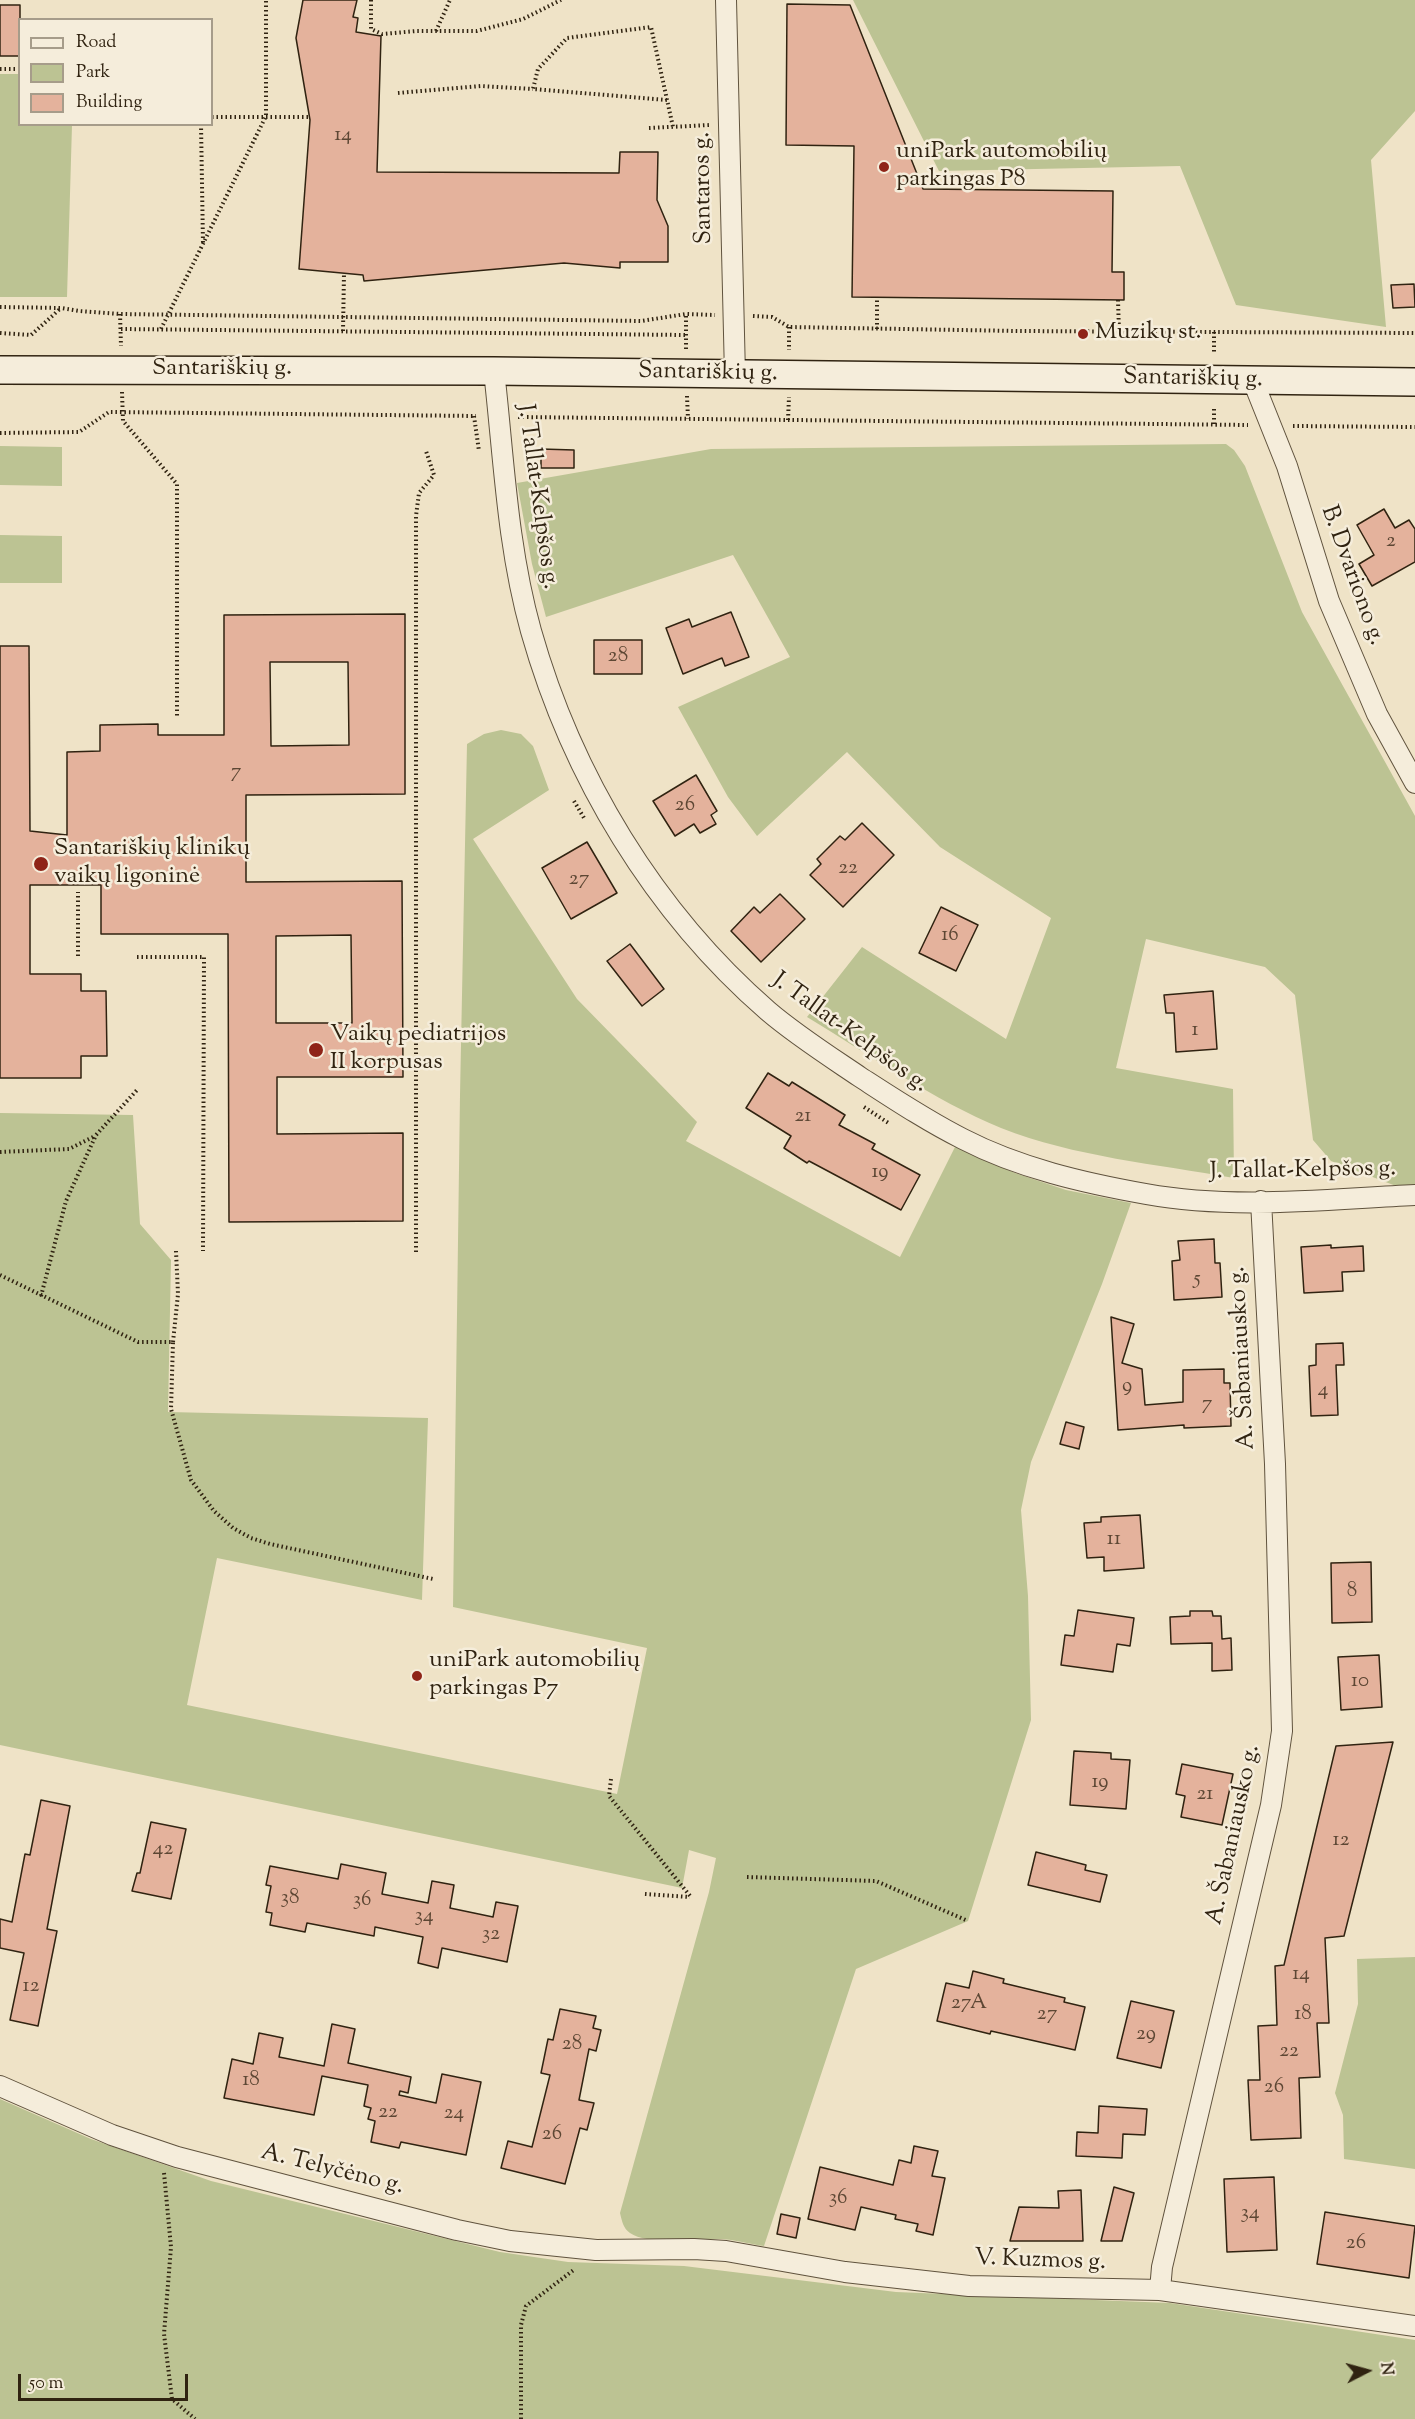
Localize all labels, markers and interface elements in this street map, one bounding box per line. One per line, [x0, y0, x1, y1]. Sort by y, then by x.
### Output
legend [18, 18, 213, 126]
text: Road [76, 30, 116, 56]
text: Park [76, 60, 110, 86]
text: Building [76, 90, 142, 116]
house number: 14 [334, 123, 352, 149]
street label: Santaros g. [690, 131, 720, 245]
place label: uniPark automobilių parkingas P8 [896, 139, 1107, 195]
marker: uniPark automobilių parkingas P8 [877, 160, 891, 174]
place label: Muzikų st. [1095, 320, 1202, 348]
marker: Muzikų st. [1076, 327, 1090, 341]
street label: Santariškių g. [152, 356, 292, 384]
street label: Santariškių g. [638, 358, 778, 390]
street label: Santariškių g. [1123, 364, 1263, 396]
street label: J. Tallat-Kelpšos g. [509, 403, 563, 591]
street label: B. Dvariono g. [1312, 502, 1390, 650]
house number: 2 [1386, 529, 1396, 555]
house number: 28 [608, 644, 628, 670]
house number: 7 [231, 760, 241, 786]
house number: 26 [675, 793, 695, 819]
place label: Santariškių klinikų vaikų ligoninė [54, 836, 250, 892]
marker: Santariškių klinikų vaikų ligoninė [32, 855, 50, 873]
house number: 22 [838, 856, 858, 882]
house number: 27 [569, 867, 589, 893]
house number: 16 [941, 923, 959, 949]
street label: J. Tallat-Kelpšos g. [765, 968, 933, 1100]
house number: 1 [1191, 1018, 1199, 1044]
place label: Vaikų pediatrijos II korpusas [330, 1022, 506, 1078]
marker: Vaikų pediatrijos II korpusas [307, 1041, 325, 1059]
house number: 21 [795, 1104, 811, 1130]
street label: J. Tallat-Kelpšos g. [1209, 1156, 1397, 1188]
house number: 19 [871, 1160, 889, 1186]
street label: A. Šabaniausko g. [1225, 1266, 1263, 1450]
house number: 5 [1193, 1267, 1201, 1293]
house number: 9 [1122, 1374, 1132, 1400]
house number: 4 [1318, 1378, 1328, 1404]
house number: 7 [1202, 1392, 1212, 1418]
house number: 11 [1107, 1527, 1121, 1553]
house number: 8 [1347, 1579, 1357, 1605]
place label: uniPark automobilių parkingas P7 [429, 1648, 640, 1704]
marker: uniPark automobilių parkingas P7 [410, 1669, 424, 1683]
house number: 10 [1351, 1669, 1369, 1695]
street label: A. Šabaniausko g. [1202, 1742, 1268, 1928]
house number: 19 [1091, 1770, 1109, 1796]
house number: 21 [1197, 1782, 1213, 1808]
house number: 12 [1333, 1828, 1349, 1854]
house number: 42 [153, 1837, 173, 1863]
house number: 38 [281, 1886, 299, 1912]
house number: 36 [353, 1888, 371, 1914]
house number: 34 [414, 1904, 434, 1930]
house number: 32 [482, 1922, 500, 1948]
house number: 14 [1292, 1962, 1310, 1988]
house number: 12 [23, 1974, 39, 2000]
house number: 27A [951, 1991, 987, 2017]
house number: 27 [1037, 2002, 1057, 2028]
house number: 18 [1294, 2002, 1312, 2028]
house number: 29 [1136, 2022, 1156, 2048]
house number: 28 [562, 2032, 582, 2058]
house number: 22 [1279, 2039, 1299, 2065]
house number: 18 [242, 2068, 260, 2094]
house number: 26 [1264, 2075, 1284, 2101]
house number: 22 [378, 2100, 398, 2126]
house number: 24 [444, 2101, 464, 2127]
house number: 26 [542, 2122, 562, 2148]
street label: A. Telyčėno g. [257, 2139, 407, 2203]
house number: 36 [829, 2186, 847, 2212]
house number: 34 [1240, 2201, 1260, 2227]
house number: 26 [1346, 2231, 1366, 2257]
street label: V. Kuzmos g. [974, 2245, 1106, 2279]
north arrow [1337, 2341, 1397, 2401]
scale bar [21, 2362, 190, 2400]
text: N [1373, 2362, 1398, 2377]
text: 50 m [29, 2371, 63, 2397]

